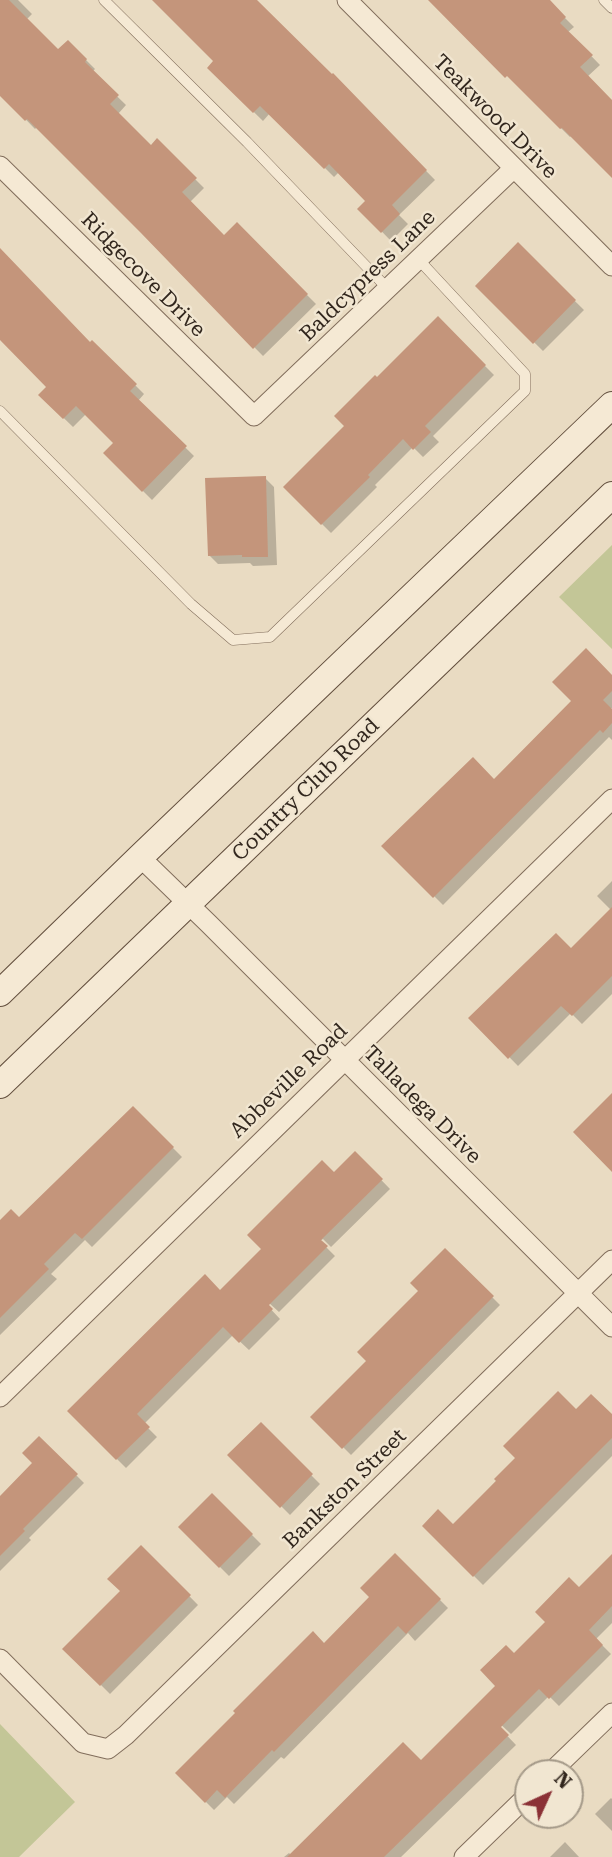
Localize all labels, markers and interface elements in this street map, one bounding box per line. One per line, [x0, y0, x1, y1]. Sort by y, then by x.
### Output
street label: Teakwood Drive [428, 50, 562, 184]
street label: Baldcypress Lane [295, 205, 441, 347]
street label: Ridgecove Drive [76, 208, 210, 342]
street label: Country Club Road [227, 713, 385, 867]
street label: Abbeville Road [225, 1019, 353, 1143]
street label: Talladega Drive [358, 1041, 486, 1169]
street label: Bankston Street [278, 1424, 412, 1554]
north arrow [514, 1759, 584, 1829]
text: N [549, 1767, 576, 1794]

